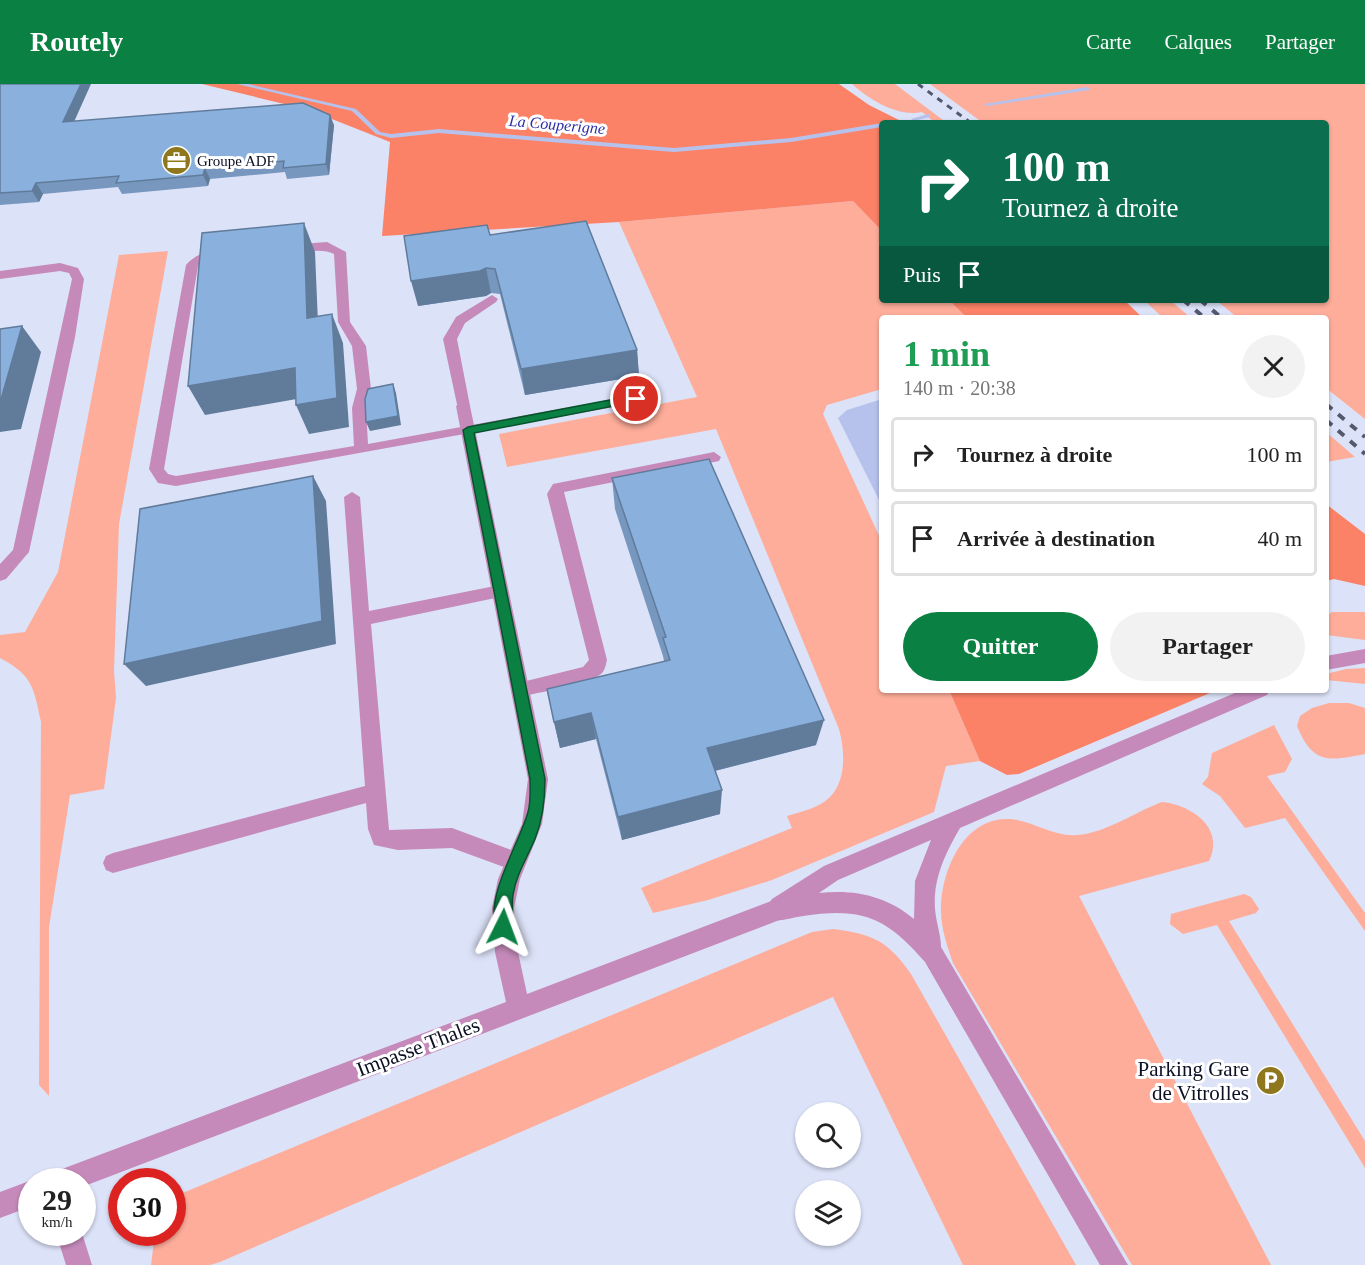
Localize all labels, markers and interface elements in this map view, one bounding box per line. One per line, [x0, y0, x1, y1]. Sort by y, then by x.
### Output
text: Routely [30, 26, 123, 57]
text: Carte [1086, 30, 1131, 54]
text: Calques [1164, 30, 1232, 54]
text: Partager [1265, 30, 1335, 54]
water label: La Couperigne [507, 112, 606, 138]
icon: right [903, 144, 981, 222]
text: 100 m [1002, 144, 1111, 190]
office icon: Groupe ADF [160, 145, 192, 177]
place label: Groupe ADF [197, 153, 275, 169]
text: Tournez à droite [1002, 193, 1179, 223]
icon: arrive [953, 258, 986, 291]
text: Puis [903, 262, 941, 287]
text: 1 min [903, 334, 990, 374]
button: close [1242, 335, 1305, 398]
pin [610, 373, 661, 424]
text: 140 m · 20:38 [903, 377, 1016, 399]
icon: arrive [619, 382, 652, 415]
icon: right [906, 438, 939, 471]
text: Tournez à droite [957, 442, 1112, 467]
text: 100 m [1246, 442, 1302, 467]
icon: arrive [906, 522, 939, 555]
text: Arrivée à destination [957, 526, 1155, 551]
text: 40 m [1257, 526, 1302, 551]
button: Quitter [903, 612, 1098, 681]
button: Partager [1110, 612, 1305, 681]
position arrow [471, 895, 535, 959]
street label: Impasse Thales [353, 1013, 483, 1081]
place label: Parking Gare de Vitrolles [1138, 1057, 1249, 1105]
parking icon: Parking Gare de Vitrolles [1254, 1065, 1286, 1097]
map controls [795, 1102, 861, 1246]
button: search [795, 1102, 861, 1168]
speed limit sign: 30 [108, 1168, 186, 1246]
button: layers [795, 1180, 861, 1246]
text: 29 [42, 1183, 72, 1216]
text: km/h [42, 1214, 72, 1230]

